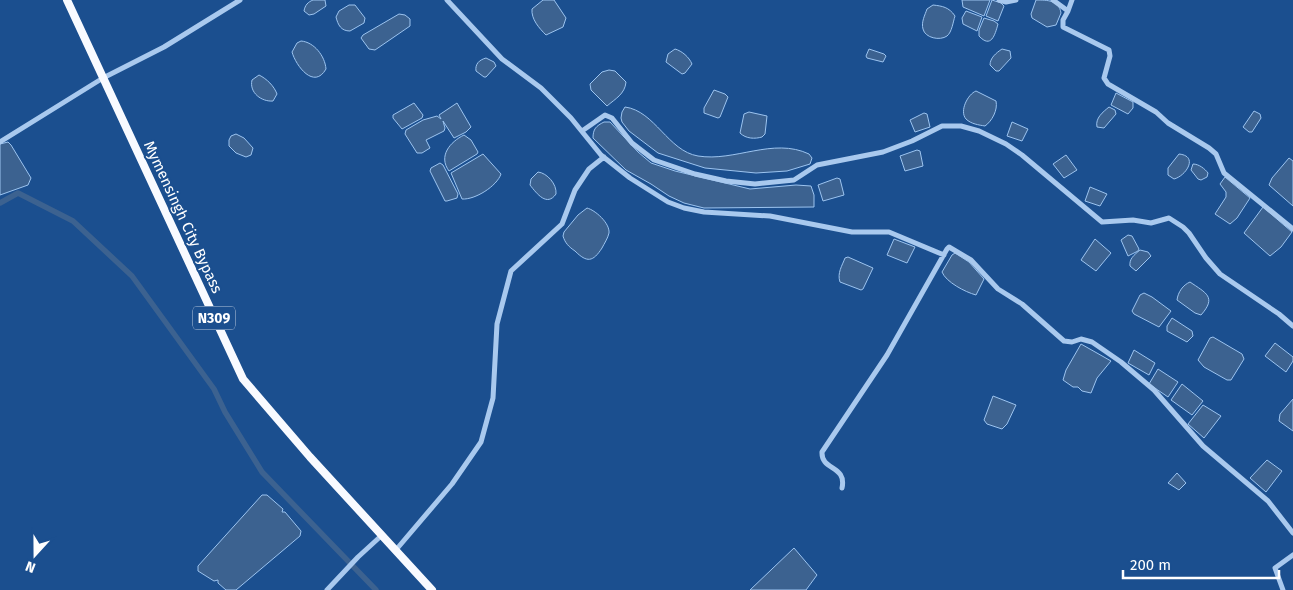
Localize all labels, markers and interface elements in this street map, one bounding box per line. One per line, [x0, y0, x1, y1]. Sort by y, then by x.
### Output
street label: Mymensingh City Bypass [140, 138, 226, 296]
road number: N309 [193, 306, 235, 330]
north arrow [10, 530, 60, 580]
scale bar [1123, 548, 1279, 580]
text: 200 m [1130, 556, 1171, 574]
text: N [23, 557, 38, 576]

